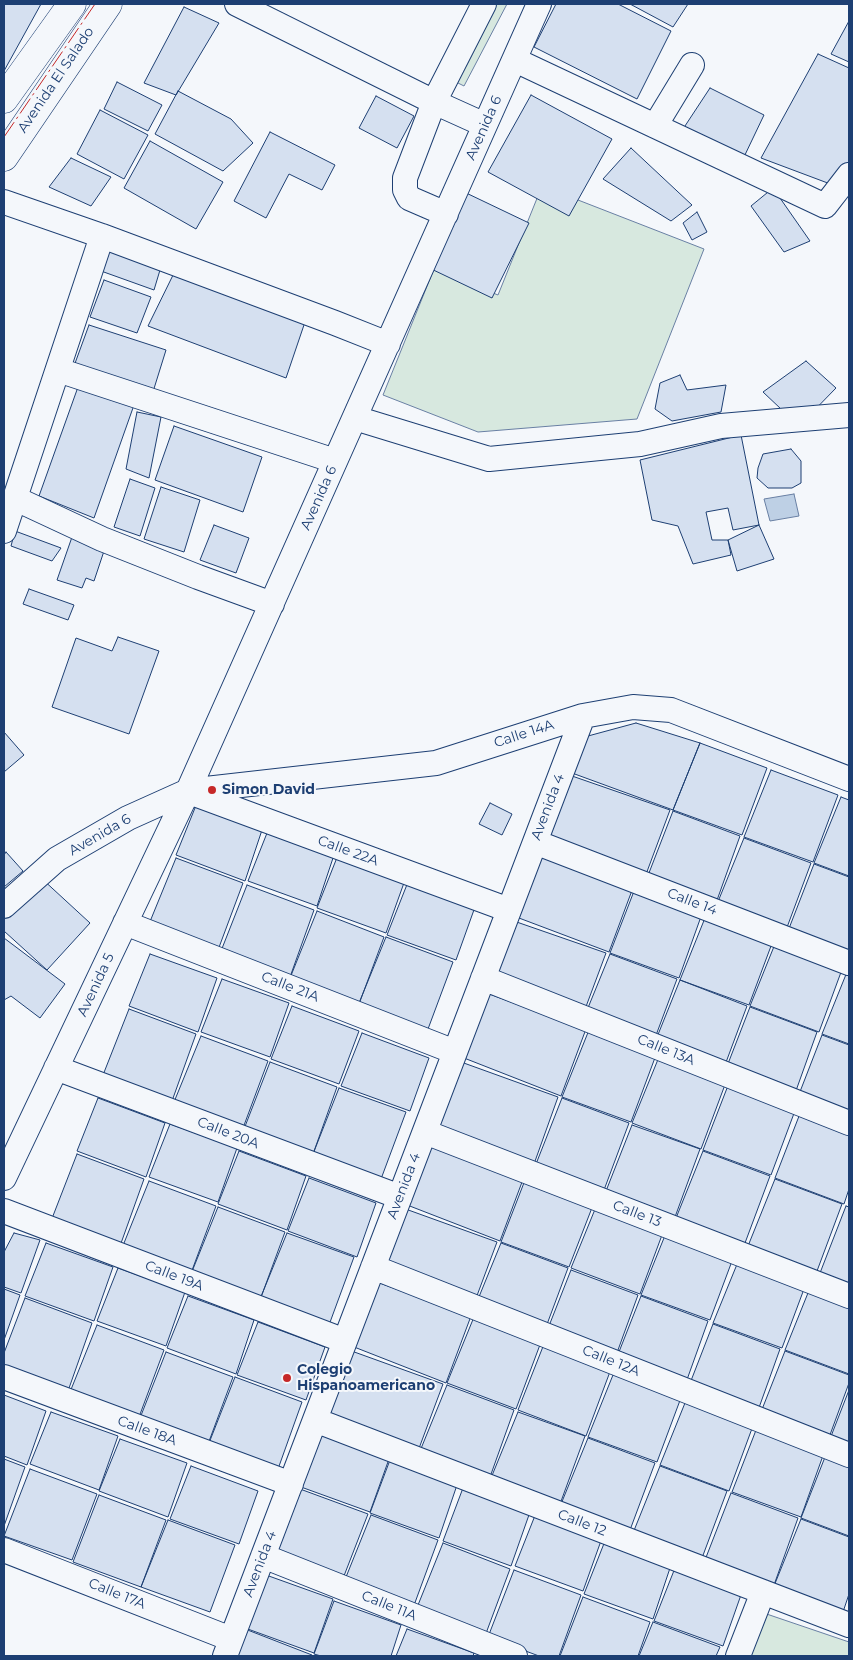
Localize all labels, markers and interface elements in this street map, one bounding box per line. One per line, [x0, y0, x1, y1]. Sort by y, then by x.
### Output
street label: Avenida El Salado [14, 24, 98, 136]
street label: Avenida 6 [462, 93, 506, 163]
street label: Avenida 6 [297, 463, 341, 533]
street label: Calle 14A [492, 716, 556, 752]
street label: Avenida 4 [528, 772, 568, 842]
place label: Simon David [222, 782, 315, 798]
marker: Simon David [206, 784, 218, 796]
street label: Avenida 6 [66, 811, 134, 859]
street label: Calle 22A [315, 832, 381, 870]
street label: Calle 14 [665, 885, 719, 919]
street label: Avenida 5 [74, 951, 118, 1019]
street label: Calle 21A [259, 968, 321, 1006]
street label: Calle 13A [635, 1031, 697, 1069]
street label: Calle 20A [195, 1114, 261, 1152]
street label: Avenida 4 [384, 1151, 424, 1221]
street label: Calle 13 [610, 1197, 664, 1231]
street label: Calle 19A [142, 1257, 206, 1295]
street label: Calle 12A [580, 1342, 642, 1380]
place label: Colegio Hispanoamericano [297, 1362, 435, 1394]
marker: Colegio Hispanoamericano [281, 1372, 293, 1384]
street label: Calle 18A [115, 1413, 179, 1449]
street label: Calle 12 [555, 1506, 609, 1540]
street label: Avenida 4 [240, 1529, 280, 1599]
street label: Calle 17A [86, 1575, 148, 1613]
street label: Calle 11A [359, 1587, 419, 1625]

